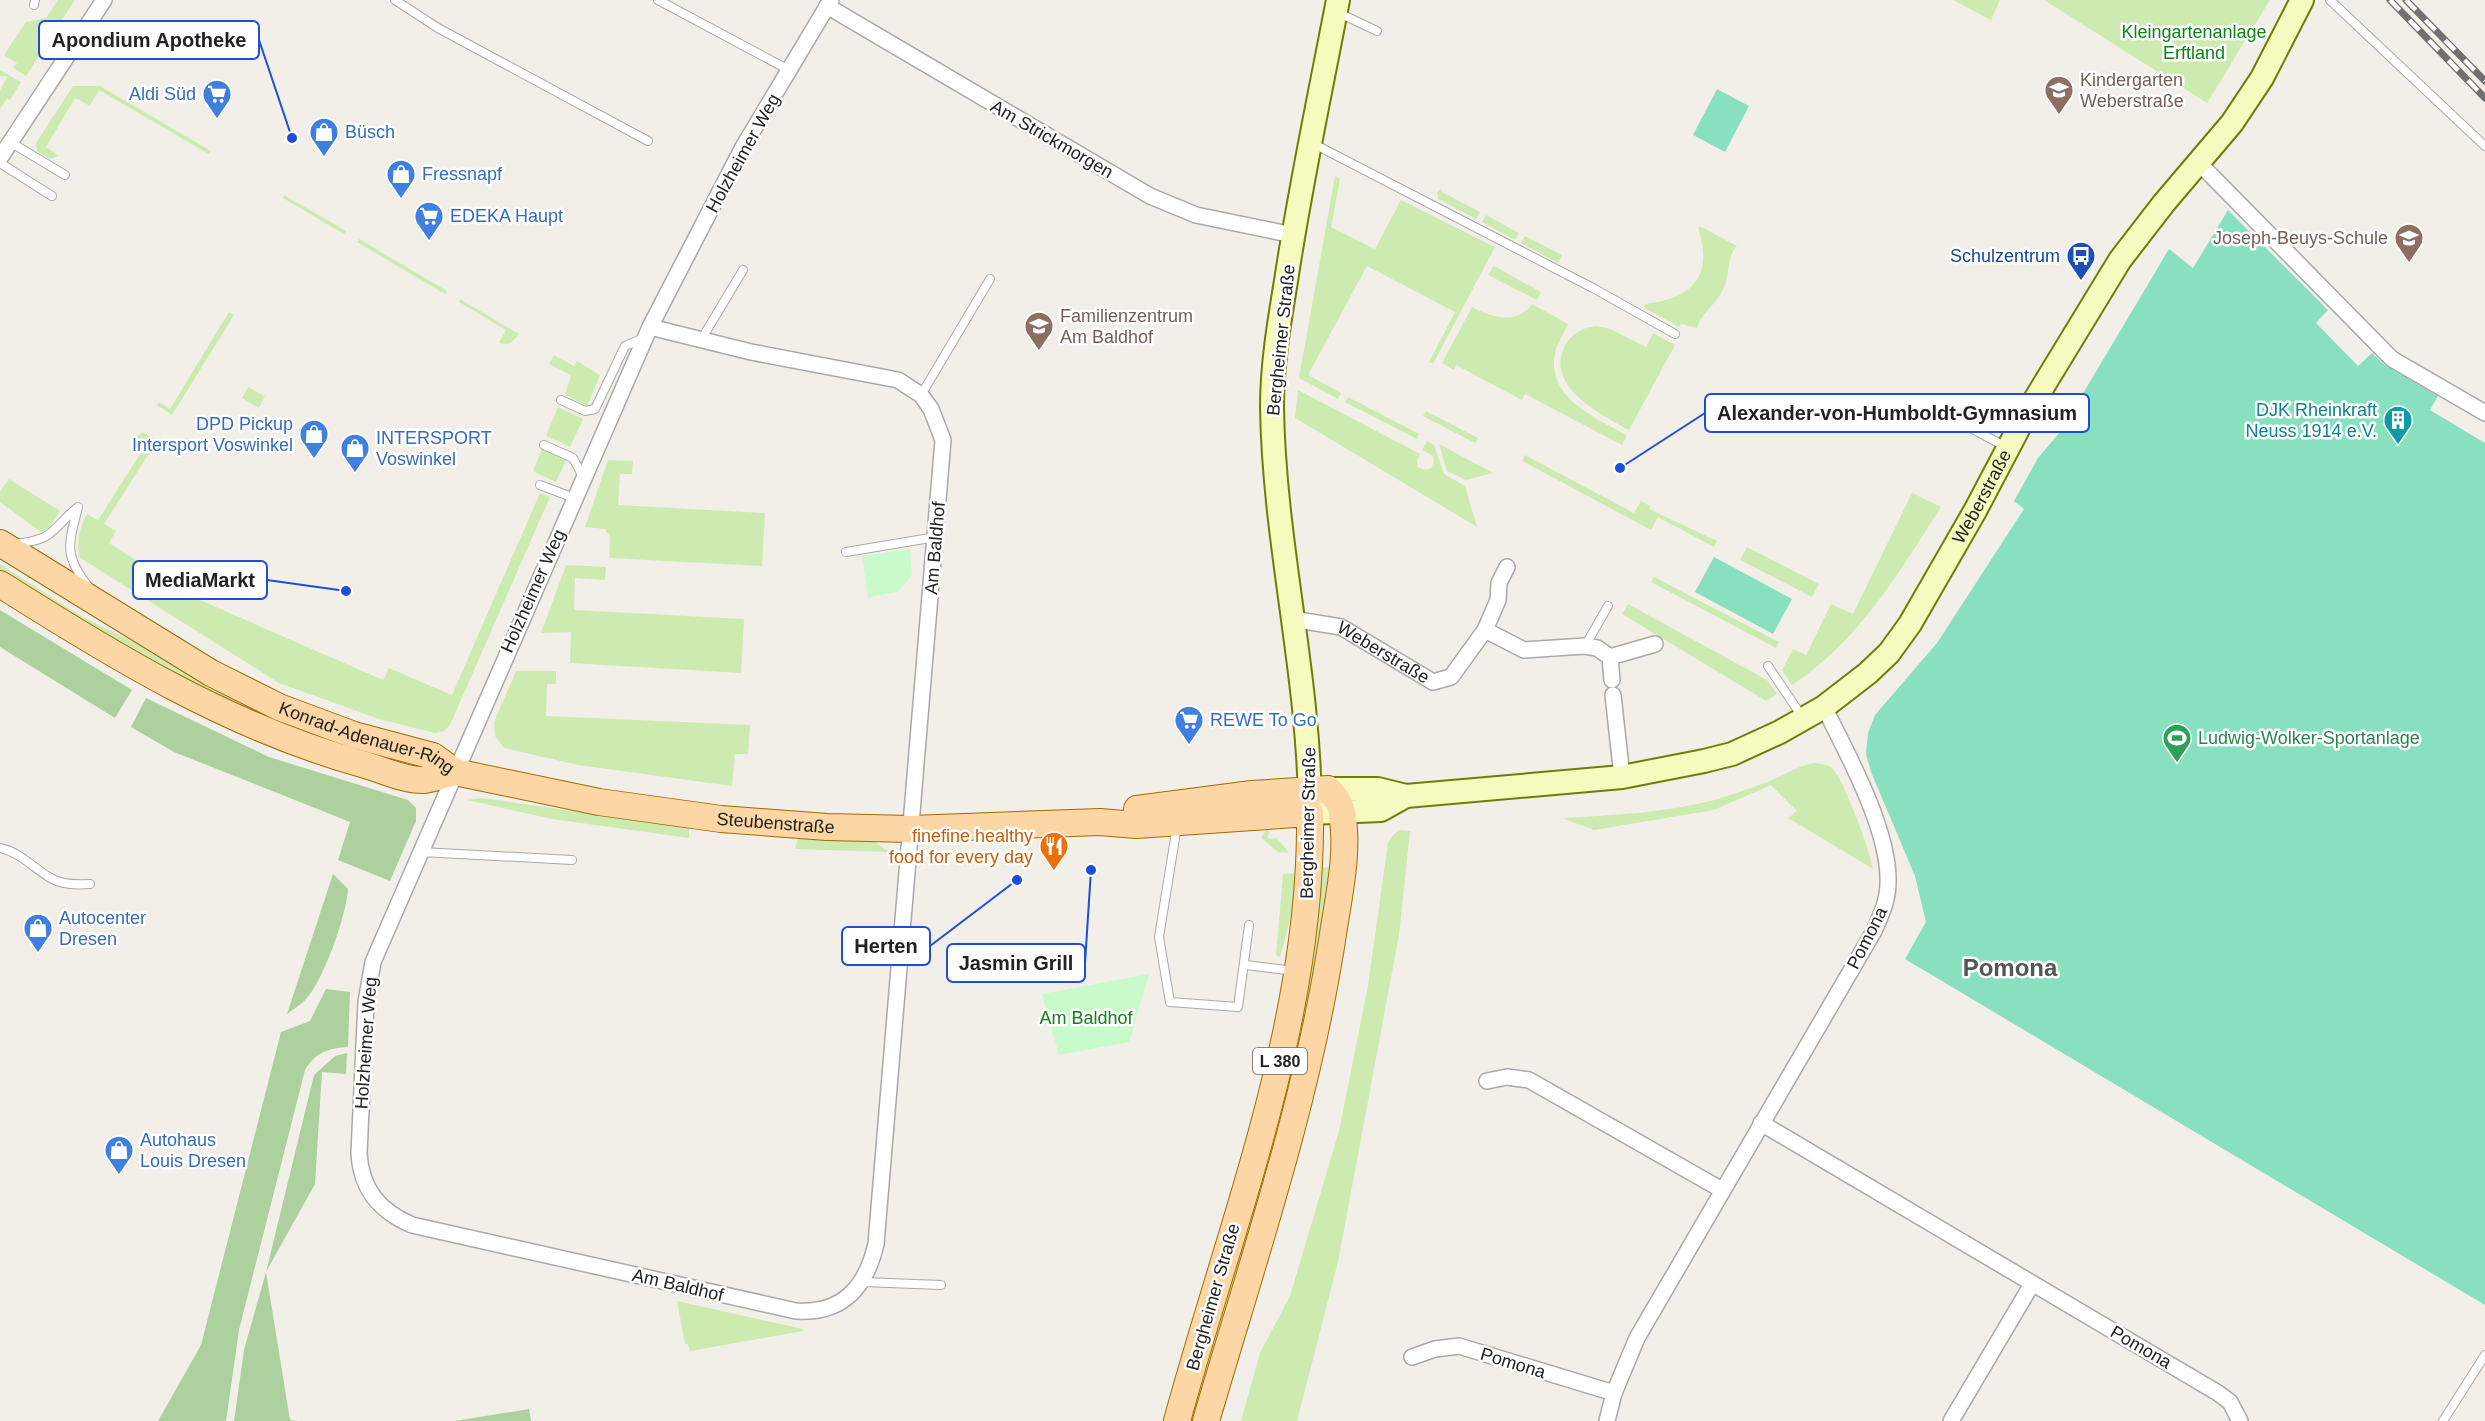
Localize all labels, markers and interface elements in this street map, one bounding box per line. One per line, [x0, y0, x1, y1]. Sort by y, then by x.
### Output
callout: Apondium Apotheke [39, 21, 259, 59]
park label: Kleingartenanlage Erftland [2121, 22, 2267, 63]
text: Apondium Apotheke [52, 29, 246, 51]
place label: Kindergarten Weberstraße [2080, 70, 2184, 111]
school or university icon: Kindergarten Weberstraße [2043, 74, 2075, 116]
supermarket icon: Aldi Süd [201, 78, 233, 120]
place label: Aldi Süd [129, 84, 196, 104]
street label: Holzheimer Weg [702, 90, 784, 216]
street label: Am Strickmorgen [987, 96, 1117, 182]
shop icon: Büsch [308, 116, 340, 158]
place label: Büsch [345, 122, 395, 142]
shop icon: Fressnapf [385, 158, 417, 200]
place label: Fressnapf [422, 164, 503, 184]
supermarket icon: EDEKA Haupt [413, 200, 445, 242]
place label: EDEKA Haupt [450, 206, 563, 226]
school or university icon: Joseph-Beuys-Schule [2393, 222, 2425, 264]
place label: Joseph-Beuys-Schule [2213, 228, 2388, 248]
bus stop icon: Schulzentrum [2065, 240, 2097, 282]
place label: Schulzentrum [1950, 246, 2060, 266]
street label: Bergheimer Straße [1263, 263, 1299, 417]
place label: Familienzentrum Am Baldhof [1060, 306, 1193, 347]
school or university icon: Familienzentrum Am Baldhof [1023, 310, 1055, 352]
callout: Alexander-von-Humboldt-Gymnasium [1705, 394, 2089, 432]
place label: DJK Rheinkraft Neuss 1914 e.V. [2246, 400, 2377, 441]
text: Alexander-von-Humboldt-Gymnasium [1717, 402, 2077, 424]
building icon: DJK Rheinkraft Neuss 1914 e.V. [2382, 404, 2414, 446]
place label: DPD Pickup Intersport Voswinkel [132, 414, 293, 455]
shop icon: DPD Pickup Intersport Voswinkel [298, 418, 330, 460]
place label: INTERSPORT Voswinkel [376, 428, 492, 469]
shop icon: INTERSPORT Voswinkel [339, 432, 371, 474]
street label: Weberstraße [1948, 447, 2015, 547]
street label: Am Baldhof [921, 500, 949, 595]
street label: Holzheimer Weg [497, 526, 569, 656]
callout: MediaMarkt [133, 561, 267, 599]
text: MediaMarkt [145, 569, 255, 591]
street label: Weberstraße [1334, 617, 1433, 688]
street label: Konrad-Adenauer-Ring [276, 698, 458, 778]
supermarket icon: REWE To Go [1173, 704, 1205, 746]
place label: REWE To Go [1210, 710, 1317, 730]
sports icon: Ludwig-Wolker-Sportanlage [2161, 722, 2193, 764]
place label: Ludwig-Wolker-Sportanlage [2198, 728, 2420, 748]
street label: Bergheimer Straße [1297, 747, 1319, 899]
street label: Steubenstraße [716, 809, 835, 837]
place label: finefine healthy food for every day [889, 826, 1033, 867]
restaurant icon: finefine healthy food for every day [1038, 830, 1070, 872]
street label: Pomona [1843, 903, 1892, 972]
place label: Autocenter Dresen [59, 908, 146, 949]
shop icon: Autocenter Dresen [22, 912, 54, 954]
callout: Herten [842, 927, 930, 965]
text: Herten [854, 935, 918, 957]
callout: Jasmin Grill [947, 944, 1085, 982]
text: Jasmin Grill [959, 952, 1073, 974]
district label: Pomona [1963, 954, 2058, 981]
street label: Holzheimer Weg [351, 976, 381, 1110]
park label: Am Baldhof [1039, 1008, 1134, 1028]
road number: L 380 [1253, 1048, 1307, 1074]
place label: Autohaus Louis Dresen [140, 1130, 246, 1171]
shop icon: Autohaus Louis Dresen [103, 1134, 135, 1176]
street label: Bergheimer Straße [1182, 1221, 1244, 1373]
street label: Am Baldhof [630, 1265, 727, 1305]
street label: Pomona [2107, 1322, 2176, 1373]
street label: Pomona [1478, 1344, 1549, 1383]

